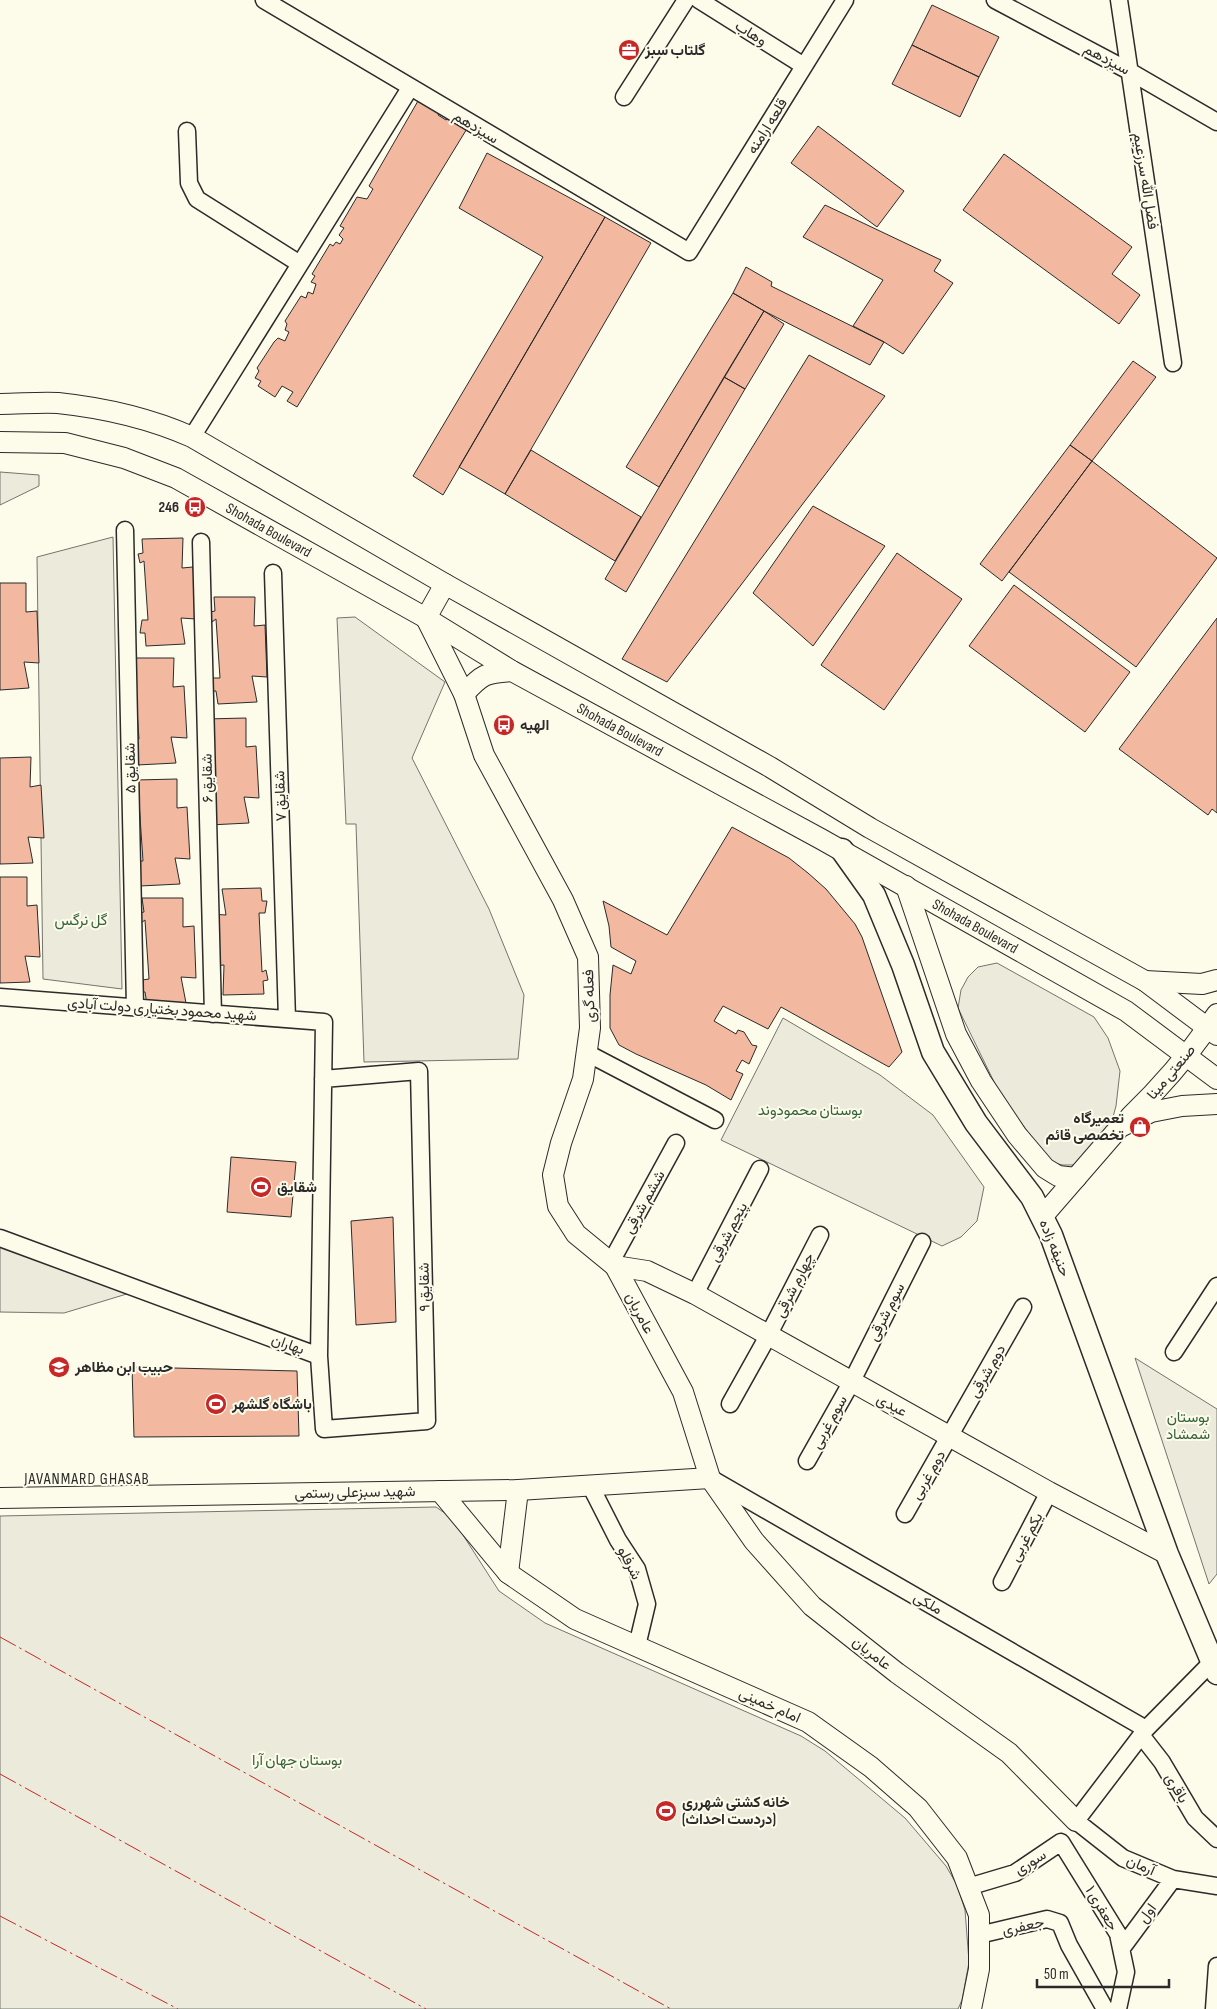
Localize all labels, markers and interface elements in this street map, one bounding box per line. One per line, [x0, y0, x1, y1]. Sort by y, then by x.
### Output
street label: وهاب [731, 16, 770, 51]
office icon: گلتاب سبز [617, 38, 641, 62]
street label: سیزدهم [1080, 39, 1133, 80]
place label: گلتاب سبز [644, 41, 706, 60]
street label: قلعه ارامنه [743, 95, 792, 158]
street label: سیزدهم [450, 107, 502, 148]
street label: فضل الله سرزعیم [1128, 131, 1163, 231]
bus stop icon: 246 [183, 495, 207, 519]
place label: 246 [158, 498, 179, 517]
street label: Shohada Boulevard [222, 499, 315, 562]
street label: Shohada Boulevard [573, 699, 666, 761]
bus stop icon: الهیه [492, 713, 516, 737]
place label: الهیه [520, 716, 549, 735]
street label: شقایق ۵ [121, 742, 140, 794]
street label: شقایق ۶ [198, 753, 217, 803]
street label: شقایق ۷ [270, 770, 291, 822]
street label: Shohada Boulevard [929, 895, 1021, 958]
park label: گل نرگس [55, 911, 108, 930]
street label: فعله گری [579, 969, 600, 1023]
street label: شهید محمود بختیاری دولت آبادی [67, 993, 257, 1026]
street label: صنعتی مینا [1143, 1041, 1200, 1104]
park label: بوستان محمودوند [758, 1101, 862, 1120]
place label: تعمیرگاه تخصصی قائم [1045, 1109, 1124, 1145]
shop icon: تعمیرگاه تخصصی قائم [1128, 1115, 1152, 1139]
street label: ششم شرقی [619, 1167, 670, 1237]
sports icon: شقایق [249, 1175, 273, 1199]
place label: شقایق [277, 1178, 317, 1197]
street label: پنجم شرقی [705, 1199, 752, 1265]
street label: حنیفه زاده [1035, 1217, 1075, 1280]
street label: چهارم شرقی [770, 1250, 819, 1321]
street label: شقایق ۹ [415, 1262, 434, 1312]
street label: سوم شرقی [864, 1280, 909, 1345]
street label: عامریان [621, 1289, 658, 1337]
street label: بهاران [269, 1330, 307, 1359]
street label: دوم شرقی [965, 1341, 1010, 1401]
school or university icon: حبیب ابن مظاهر [47, 1355, 71, 1379]
place label: حبیب ابن مظاهر [74, 1358, 173, 1377]
street label: عیدی [873, 1390, 910, 1421]
sports icon: باشگاه گلشهر [204, 1392, 228, 1416]
street label: سوم غربی [807, 1392, 852, 1452]
place label: باشگاه گلشهر [231, 1395, 312, 1414]
park label: بوستان شمشاد [1166, 1408, 1210, 1444]
street label: دوم غربی [907, 1447, 950, 1503]
district label: JAVANMARD GHASAB [23, 1470, 150, 1489]
street label: شهید سبزعلی رستمی [294, 1482, 416, 1503]
street label: یکم غربی [1006, 1509, 1047, 1565]
street label: شرفلو [613, 1543, 646, 1583]
street label: ملکی [910, 1588, 946, 1619]
street label: عامریان [848, 1632, 895, 1675]
street label: امام خمینی [736, 1683, 804, 1727]
park label: بوستان جهان آرا [252, 1751, 342, 1770]
street label: باقری [1160, 1770, 1193, 1807]
place label: خانه کشتی شهرری (دردست احداث) [682, 1793, 790, 1829]
sports icon: خانه کشتی شهرری (دردست احداث) [654, 1799, 678, 1823]
street label: سوری [1011, 1845, 1050, 1880]
street label: آرمان [1123, 1851, 1160, 1881]
street label: جعفری ۱ [1081, 1882, 1122, 1934]
street label: اول [1134, 1900, 1161, 1927]
street label: جعفری [1000, 1913, 1046, 1940]
scale bar [1037, 1956, 1170, 1988]
text: 50 m [1044, 1965, 1069, 1984]

